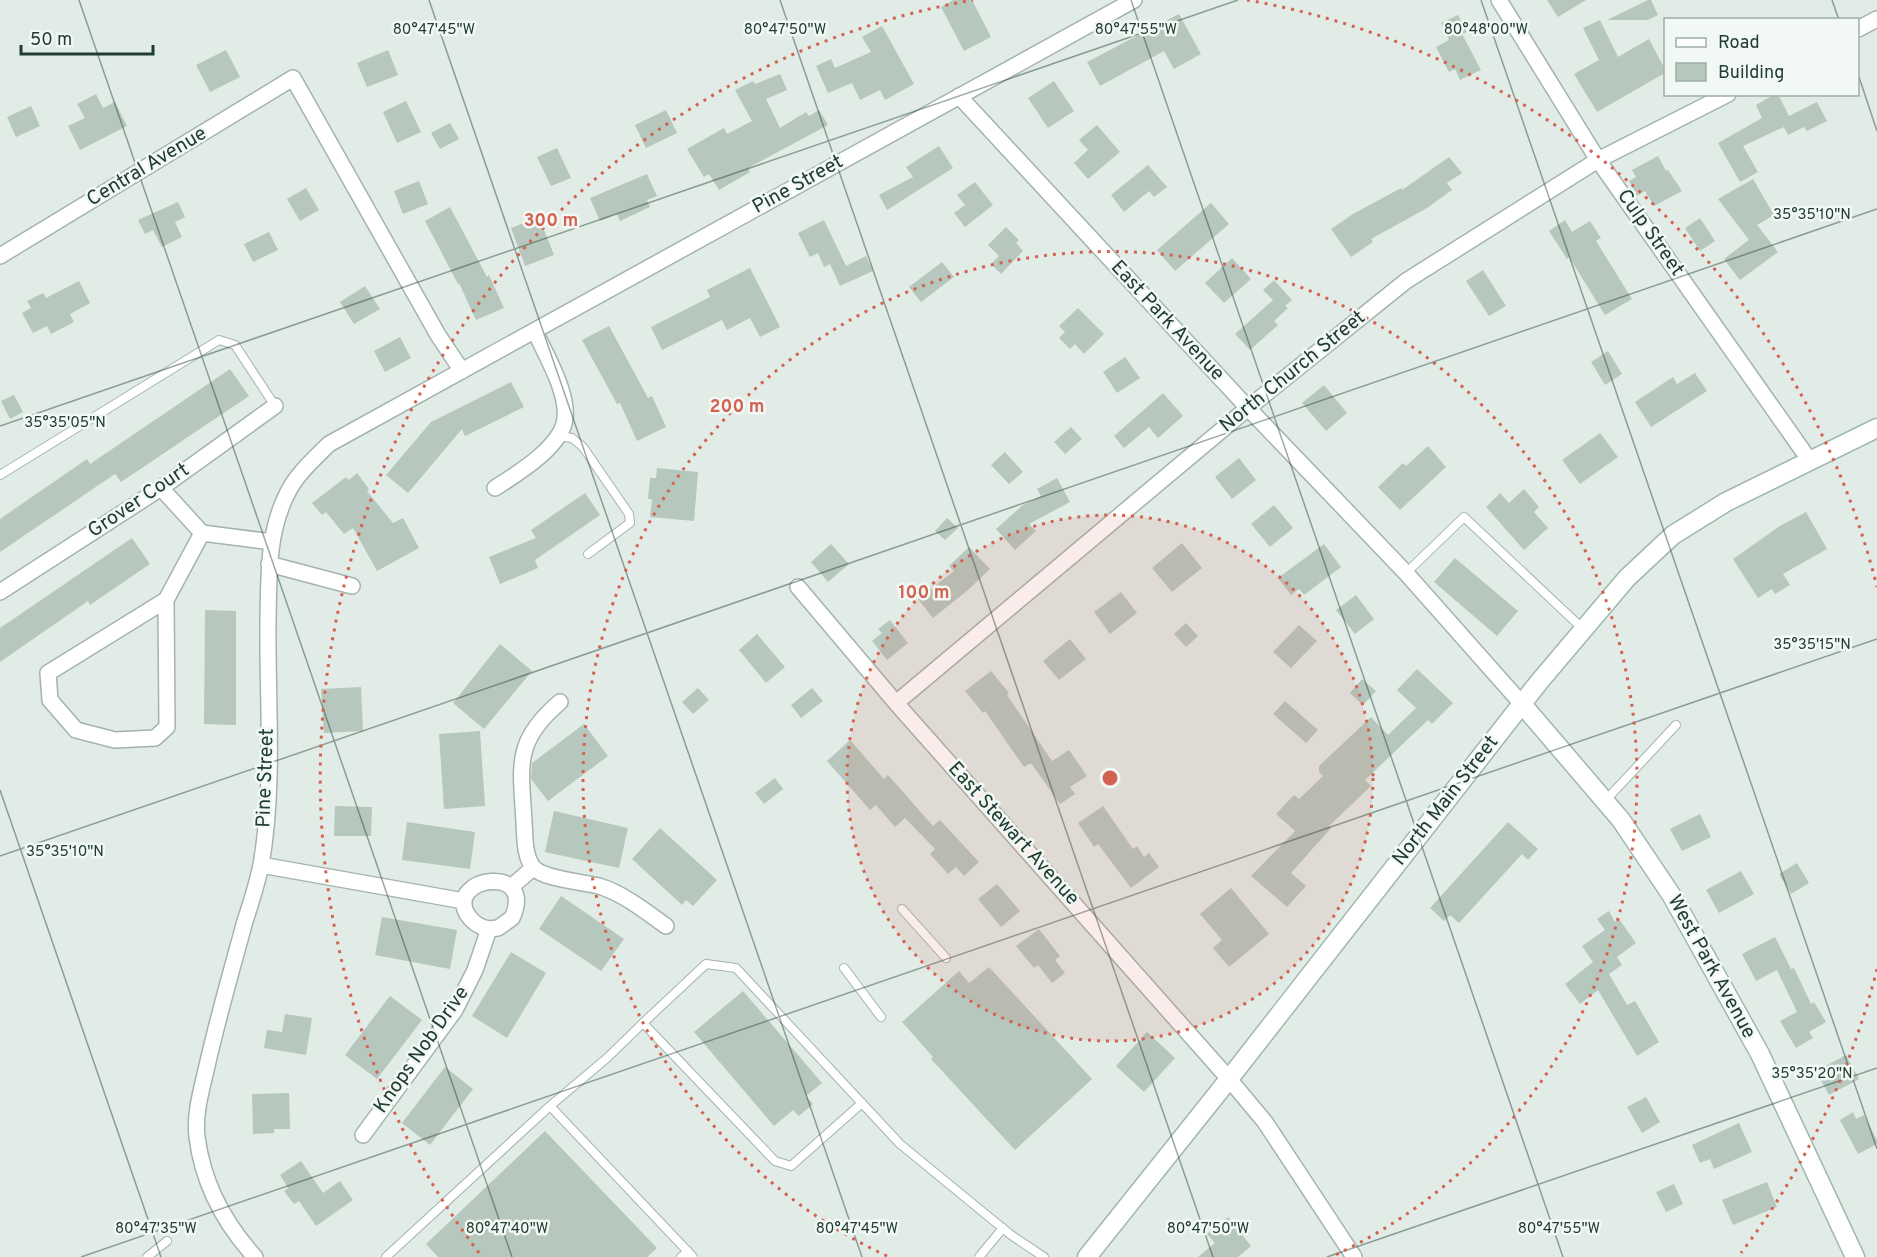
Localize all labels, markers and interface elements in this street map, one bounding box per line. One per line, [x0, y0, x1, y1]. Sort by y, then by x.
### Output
scale bar [21, 18, 153, 56]
legend [1664, 18, 1859, 96]
text: 80°47'45"W [393, 21, 475, 40]
text: 80°47'50"W [744, 21, 826, 40]
text: 80°47'55"W [1095, 21, 1177, 40]
text: 80°48'00"W [1444, 21, 1528, 40]
text: 50 m [30, 29, 72, 52]
text: Road [1718, 32, 1760, 55]
text: Building [1718, 62, 1784, 85]
street label: Central Avenue [82, 121, 212, 213]
street label: Pine Street [748, 149, 848, 221]
street label: Culp Street [1611, 184, 1689, 282]
text: 35°35'10"N [1773, 206, 1851, 225]
text: 300 m [524, 210, 578, 233]
street label: East Park Avenue [1104, 255, 1230, 387]
street label: North Church Street [1215, 305, 1371, 439]
text: 200 m [709, 396, 765, 419]
text: 35°35'05"N [24, 414, 106, 433]
street label: Grover Court [83, 458, 195, 544]
text: 100 m [898, 582, 950, 605]
text: 35°35'15"N [1773, 636, 1851, 655]
street label: Pine Street [251, 728, 281, 828]
street label: North Main Street [1387, 731, 1505, 871]
street label: East Stewart Avenue [942, 757, 1084, 911]
centre of rings [1100, 768, 1120, 788]
text: 35°35'10"N [26, 843, 104, 862]
street label: West Park Avenue [1661, 891, 1761, 1043]
street label: Knops Nob Drive [368, 981, 476, 1119]
text: 35°35'20"N [1771, 1065, 1853, 1084]
text: 80°47'35"W [115, 1220, 197, 1239]
text: 80°47'40"W [466, 1220, 548, 1239]
text: 80°47'45"W [816, 1220, 898, 1239]
text: 80°47'50"W [1167, 1220, 1249, 1239]
text: 80°47'55"W [1518, 1220, 1600, 1239]

